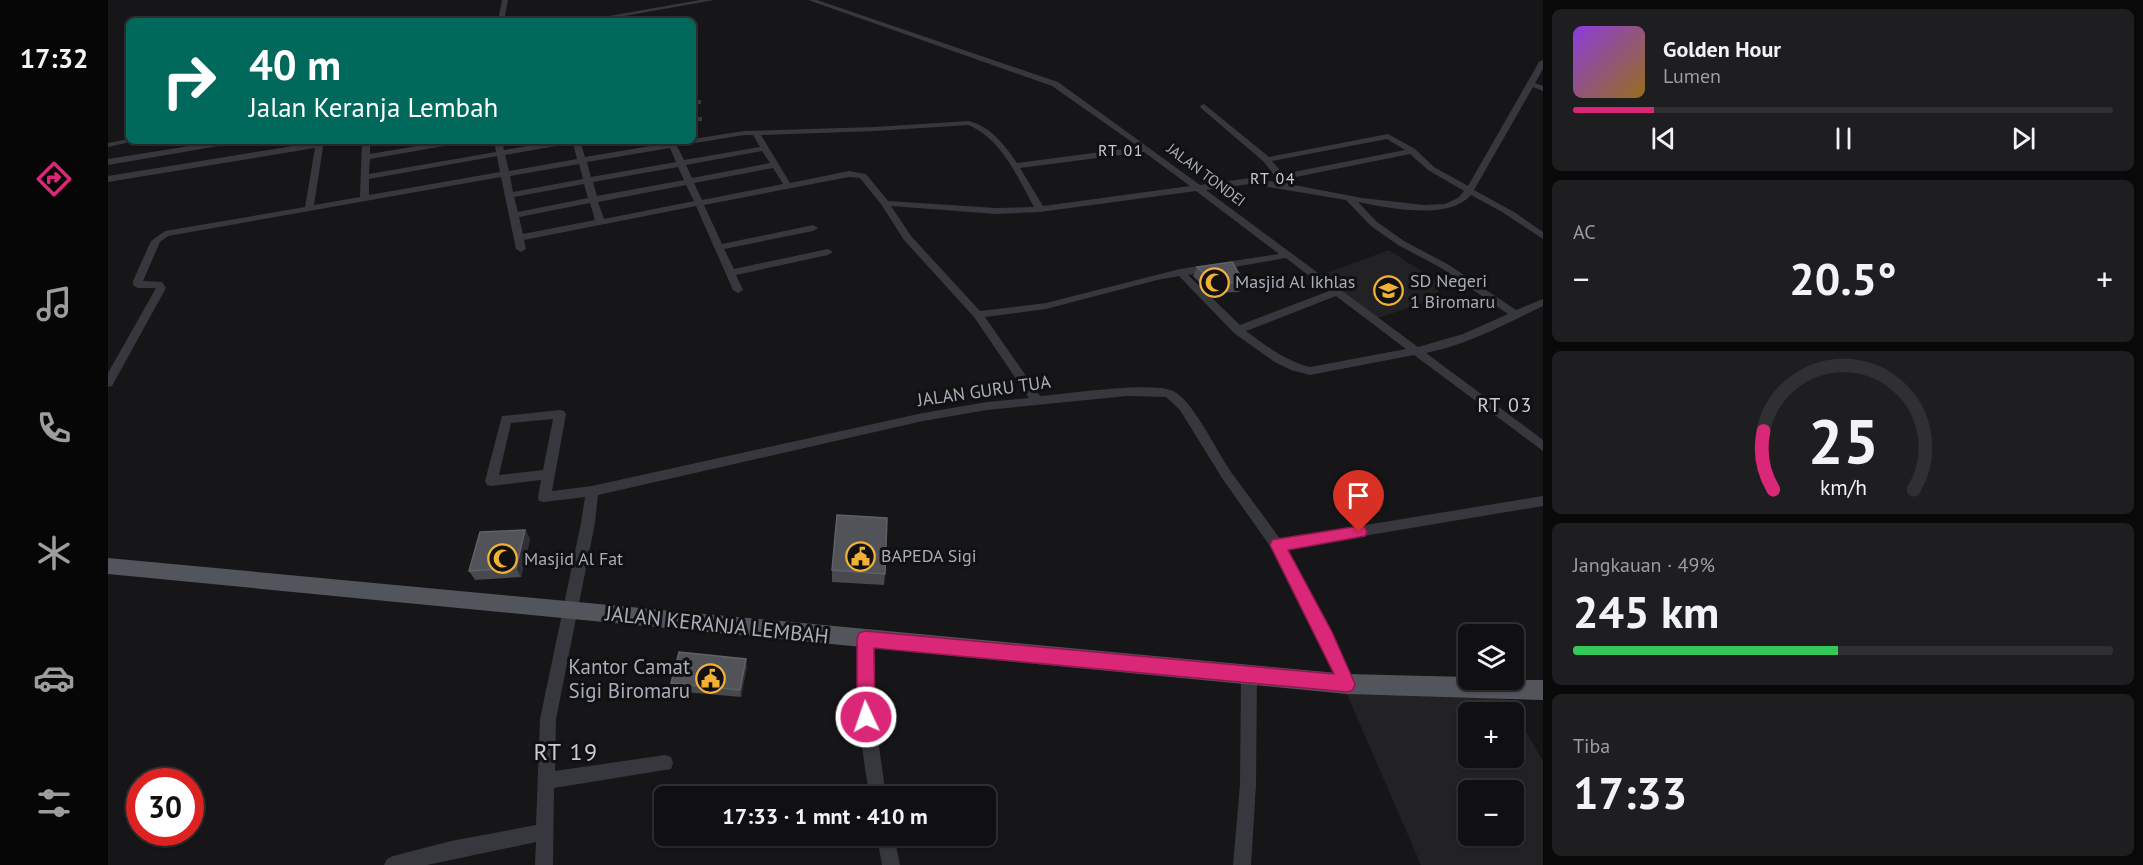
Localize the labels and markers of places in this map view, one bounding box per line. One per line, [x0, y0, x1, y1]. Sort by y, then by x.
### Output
mosque icon: Masjid Al Ikhlas [1198, 266, 1230, 298]
place label: SD Negeri 1 Biromaru [1410, 269, 1495, 313]
place label: Masjid Al Ikhlas [1235, 270, 1355, 293]
school or university icon: SD Negeri 1 Biromaru [1373, 275, 1405, 307]
pin [1333, 470, 1384, 532]
public building icon: BAPEDA Sigi [844, 540, 876, 572]
mosque icon: Masjid Al Fat [487, 543, 519, 575]
place label: BAPEDA Sigi [881, 544, 977, 567]
place label: Masjid Al Fat [524, 547, 623, 570]
place label: Kantor Camat Sigi Biromaru [568, 653, 690, 704]
public building icon: Kantor Camat Sigi Biromaru [695, 663, 727, 695]

